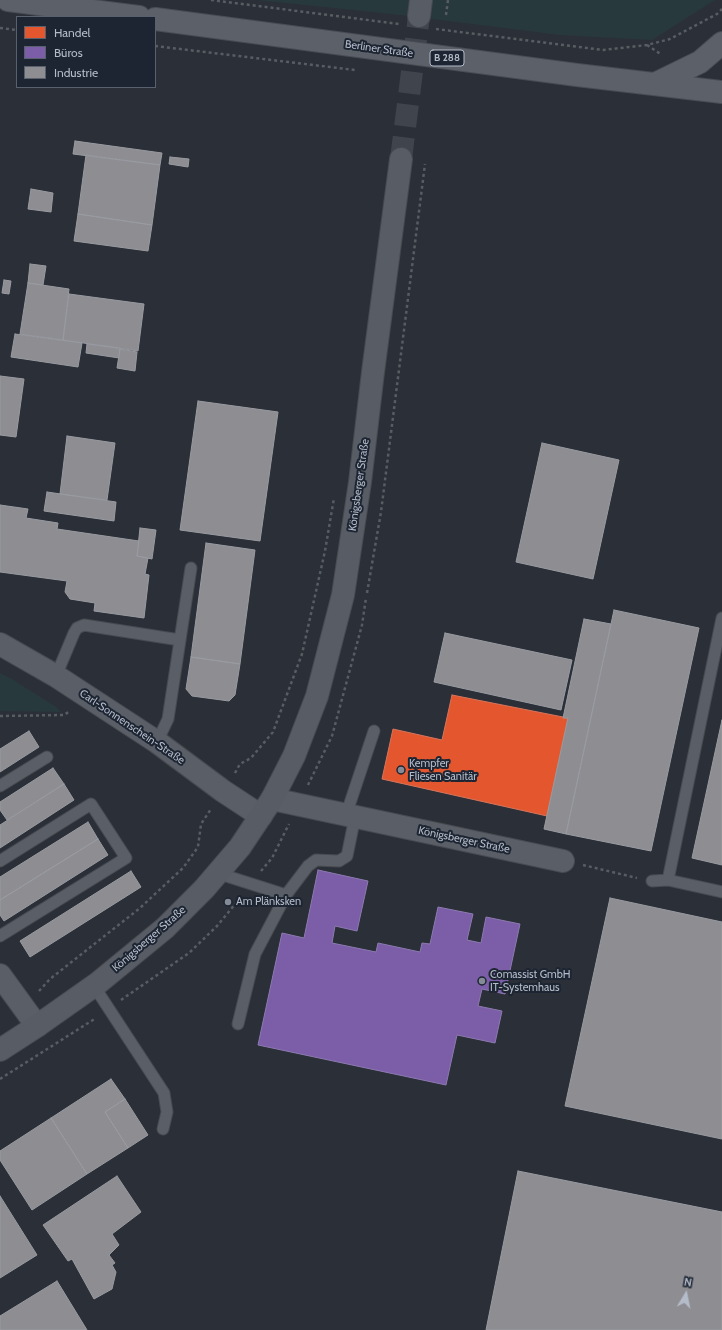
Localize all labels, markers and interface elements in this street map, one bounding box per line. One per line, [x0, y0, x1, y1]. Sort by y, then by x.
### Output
legend [16, 16, 156, 88]
text: Handel [54, 25, 90, 40]
street label: Berliner Straße [344, 38, 414, 60]
text: Büros [54, 45, 83, 60]
road number: B 288 [430, 50, 464, 66]
text: Industrie [54, 65, 98, 80]
street label: Königsberger Straße [346, 438, 372, 532]
street label: Carl-Sonnenschein-Straße [77, 687, 187, 767]
place label: Kempfer Fliesen Sanitär [409, 757, 477, 783]
marker: Kempfer Fliesen Sanitär [396, 765, 406, 775]
street label: Königsberger Straße [417, 824, 511, 856]
place label: Am Plänksken [236, 895, 301, 909]
marker: Am Plänksken [223, 897, 233, 907]
street label: Königsberger Straße [110, 903, 188, 975]
place label: Comassist GmbH IT-Systemhaus [490, 968, 570, 994]
marker: Comassist GmbH IT-Systemhaus [477, 976, 487, 986]
north arrow [666, 1274, 706, 1314]
text: N [683, 1275, 693, 1290]

